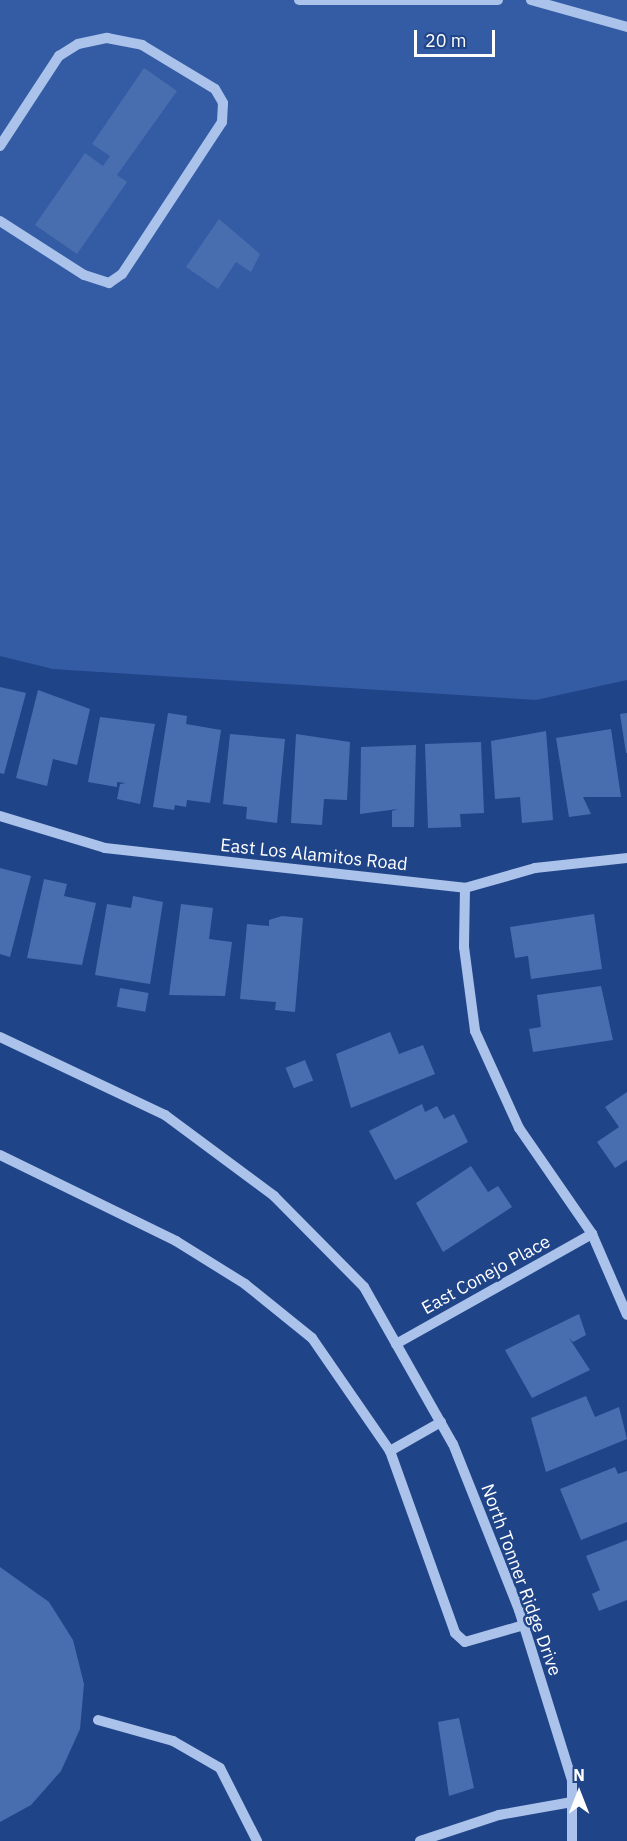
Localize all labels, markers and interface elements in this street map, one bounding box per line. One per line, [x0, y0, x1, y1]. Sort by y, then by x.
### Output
scale bar [417, 18, 498, 56]
text: 20 m [425, 29, 467, 52]
street label: East Los Alamitos Road [219, 834, 409, 876]
street label: East Conejo Place [418, 1231, 554, 1319]
street label: North Tonner Ridge Drive [476, 1481, 566, 1679]
north arrow [549, 1763, 609, 1823]
text: N [573, 1765, 585, 1785]

